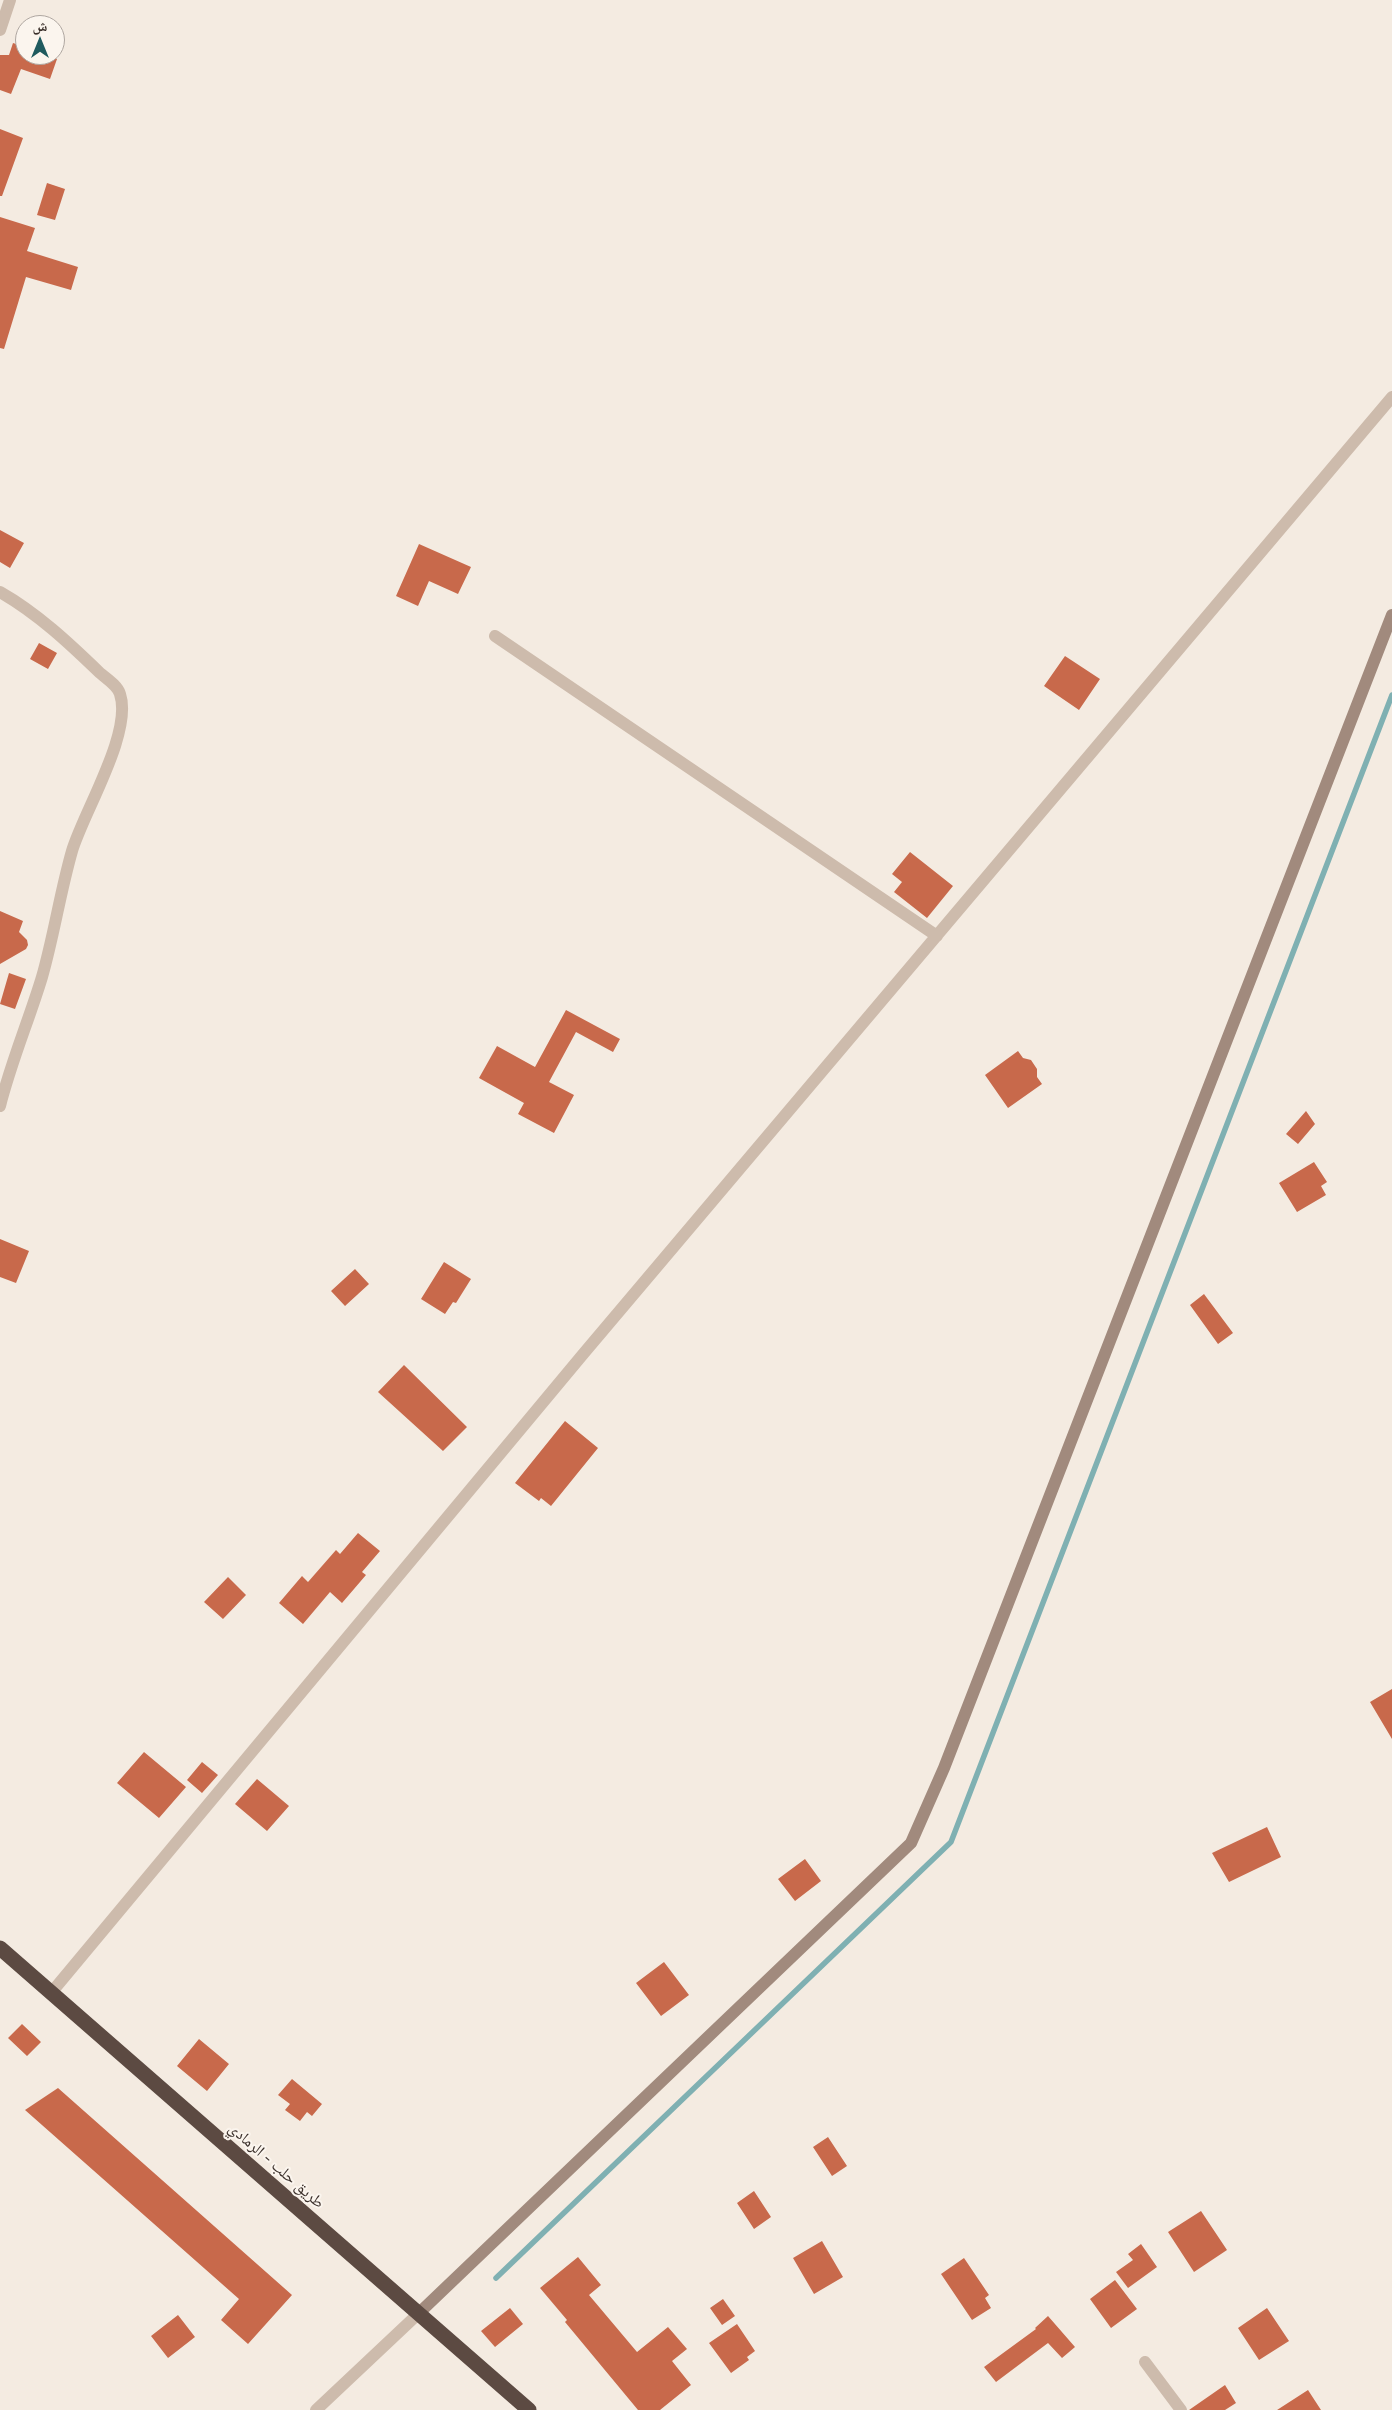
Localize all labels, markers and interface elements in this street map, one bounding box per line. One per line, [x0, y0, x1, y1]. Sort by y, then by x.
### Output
north arrow [15, 15, 65, 65]
text: ش [33, 17, 47, 35]
street label: طريق حلب - الرمادي [224, 2119, 328, 2213]

